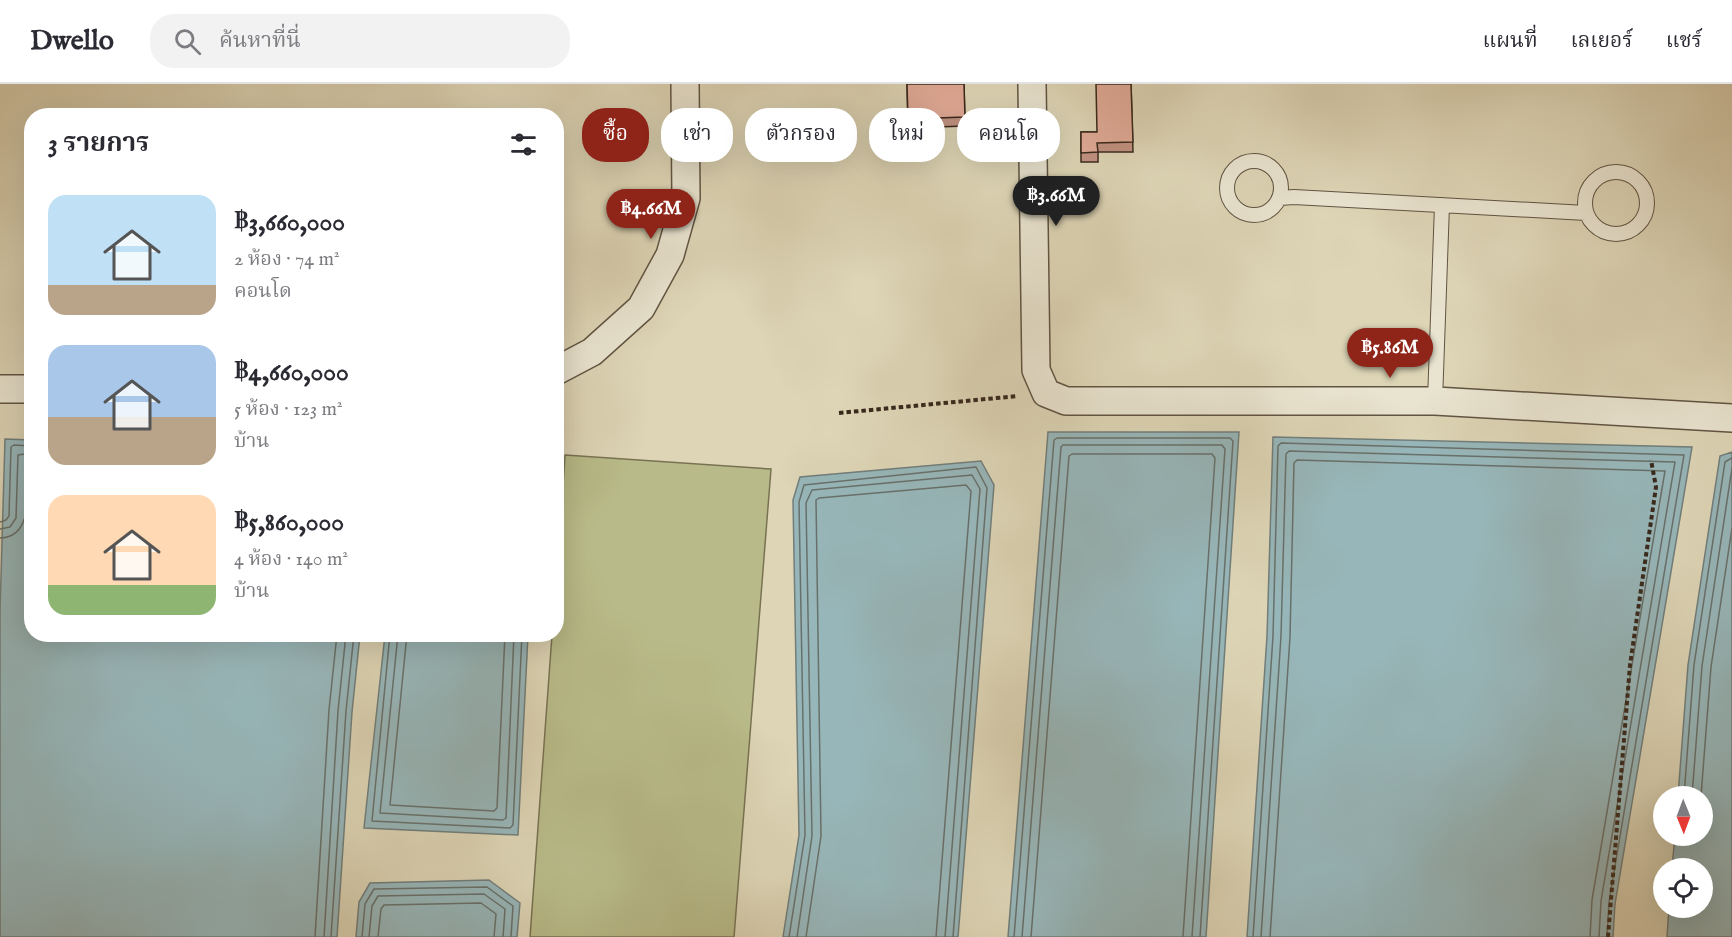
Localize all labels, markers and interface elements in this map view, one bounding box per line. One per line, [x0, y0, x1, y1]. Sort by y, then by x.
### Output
search box [150, 14, 570, 68]
text: Dwello [30, 24, 114, 59]
icon: search [171, 25, 204, 58]
text: ค้นหาที่นี่ [219, 27, 301, 55]
text: แผนที่ [1483, 28, 1538, 55]
text: เลเยอร์ [1571, 28, 1633, 55]
text: แชร์ [1666, 28, 1702, 55]
chip: ซื้อ [582, 108, 649, 162]
chip: เช่า [661, 108, 733, 162]
chip: ตัวกรอง [745, 108, 857, 162]
chip: ใหม่ [869, 108, 945, 162]
chip: คอนโด [957, 108, 1060, 162]
text: 3 รายการ [48, 127, 149, 160]
icon: filters [507, 128, 540, 161]
pin: ฿3.66M [1007, 176, 1105, 227]
text: ฿3.66M [1027, 183, 1085, 208]
pin: ฿4.66M [602, 189, 700, 240]
text: ฿4.66M [620, 196, 682, 221]
text: ฿3,660,000 [234, 206, 345, 239]
icon: home [96, 219, 168, 291]
text: 2 ห้อง · 74 m² [234, 247, 340, 272]
text: คอนโด [234, 279, 292, 304]
pin: ฿5.86M [1341, 328, 1439, 379]
text: ฿5.86M [1361, 335, 1419, 360]
text: ฿4,660,000 [234, 356, 349, 389]
icon: home [96, 369, 168, 441]
text: 5 ห้อง · 123 m² [234, 397, 343, 422]
text: บ้าน [234, 429, 270, 454]
text: ฿5,860,000 [234, 506, 344, 539]
icon: home [96, 519, 168, 591]
text: 4 ห้อง · 140 m² [234, 547, 348, 572]
text: บ้าน [234, 579, 270, 604]
north arrow [1653, 786, 1713, 846]
map controls [1653, 786, 1713, 918]
button: locate [1653, 858, 1713, 918]

